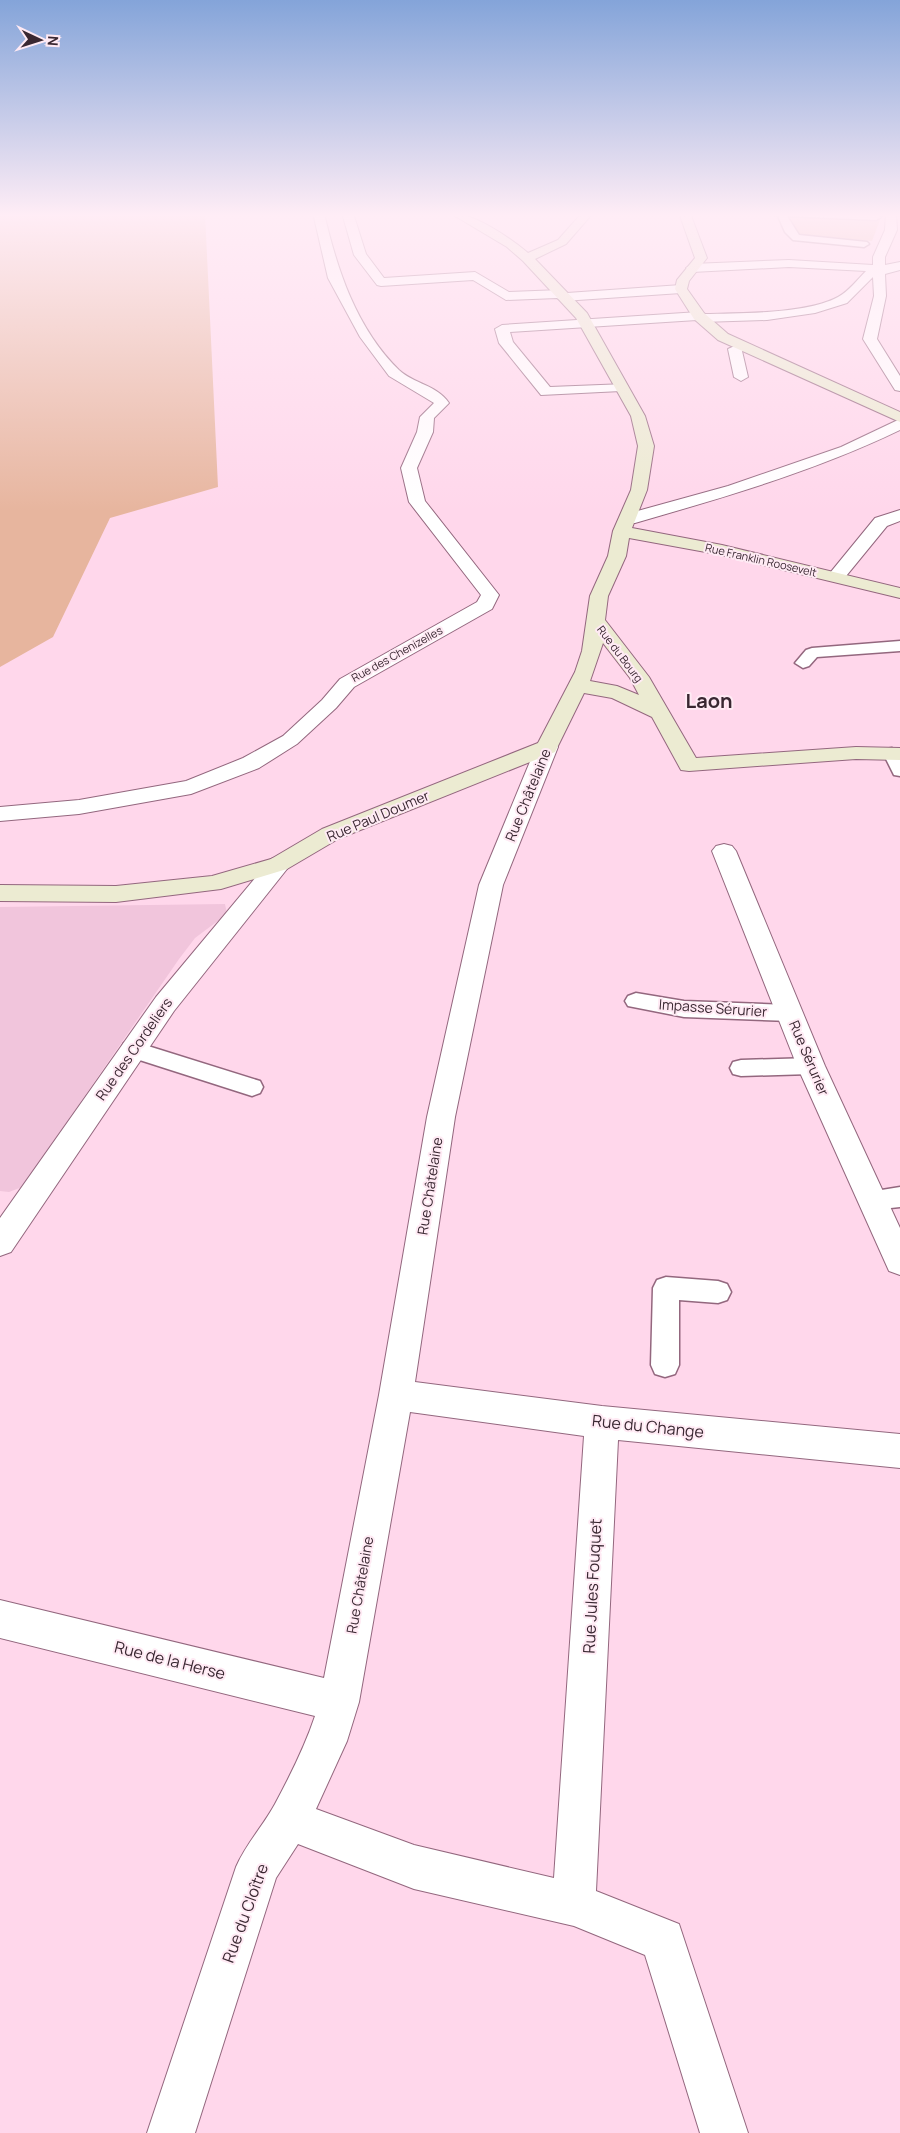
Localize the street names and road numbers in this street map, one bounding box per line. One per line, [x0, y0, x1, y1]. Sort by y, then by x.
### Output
street label: Rue Franklin Roosevelt [704, 539, 818, 580]
street label: Rue des Chenizelles [349, 622, 445, 685]
street label: Rue du Bourg [594, 622, 647, 685]
street label: Rue Châtelaine [500, 746, 555, 844]
street label: Rue Paul Doumer [324, 785, 432, 846]
street label: Rue des Cordeliers [91, 994, 176, 1104]
street label: Impasse Sérurier [658, 994, 768, 1021]
street label: Rue Sérurier [785, 1017, 834, 1098]
street label: Rue Châtelaine [412, 1136, 447, 1236]
street label: Rue du Change [591, 1409, 705, 1443]
street label: Rue Jules Fouquet [577, 1518, 607, 1654]
street label: Rue Châtelaine [342, 1535, 377, 1635]
street label: Rue de la Herse [112, 1636, 228, 1684]
street label: Rue du Cloître [217, 1860, 273, 1966]

